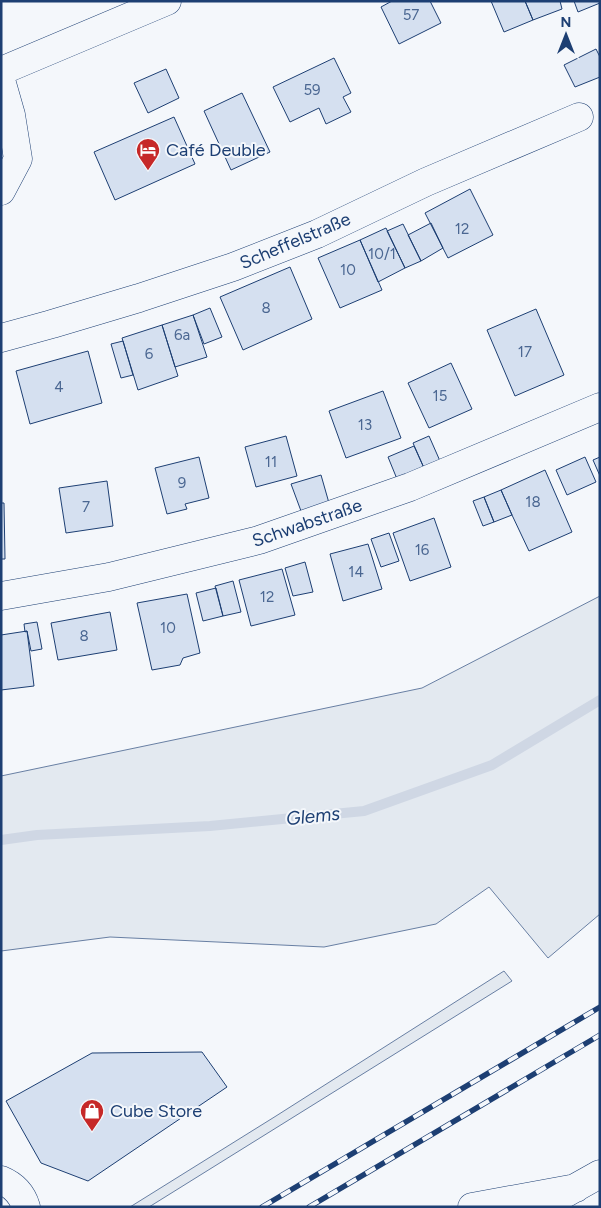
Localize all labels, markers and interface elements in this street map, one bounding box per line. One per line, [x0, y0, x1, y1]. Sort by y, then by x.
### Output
house number: 57 [403, 6, 419, 24]
north arrow [541, 10, 591, 60]
text: N [561, 14, 571, 31]
house number: 59 [303, 81, 321, 99]
hotel icon: Café Deuble [135, 137, 161, 171]
place label: Café Deuble [166, 139, 266, 161]
street label: Scheffelstraße [236, 208, 354, 274]
house number: 12 [455, 220, 469, 238]
house number: 10/1 [368, 245, 396, 263]
house number: 10 [340, 261, 356, 279]
house number: 8 [261, 299, 271, 317]
house number: 6a [174, 326, 190, 344]
house number: 17 [518, 343, 532, 361]
house number: 6 [145, 345, 154, 363]
house number: 4 [54, 378, 64, 396]
house number: 15 [433, 387, 447, 405]
house number: 13 [358, 416, 372, 434]
house number: 11 [265, 453, 277, 471]
house number: 9 [178, 474, 186, 492]
house number: 18 [525, 493, 541, 511]
street label: Schwabstraße [249, 494, 365, 552]
house number: 7 [82, 498, 90, 516]
house number: 16 [415, 541, 430, 559]
house number: 14 [348, 563, 364, 581]
house number: 12 [260, 588, 274, 606]
house number: 10 [160, 619, 176, 637]
house number: 8 [79, 627, 89, 645]
water label: Glems [285, 802, 341, 830]
shop icon: Cube Store [79, 1098, 105, 1132]
place label: Cube Store [110, 1100, 202, 1122]

